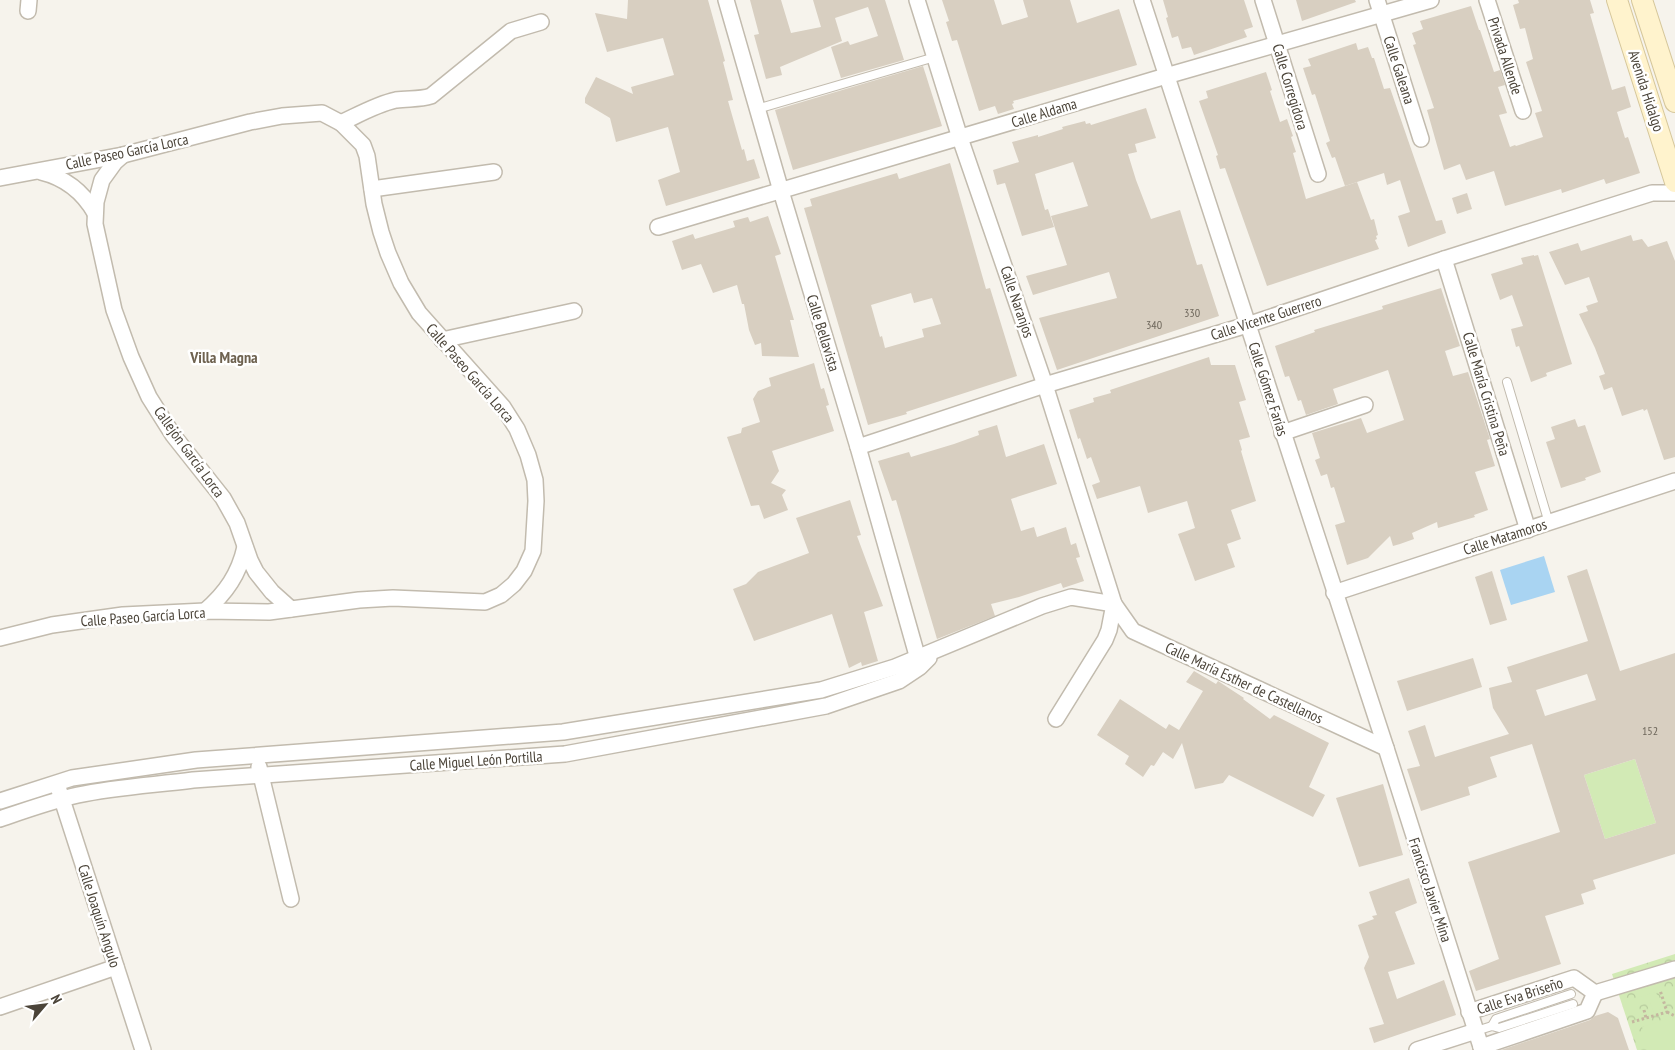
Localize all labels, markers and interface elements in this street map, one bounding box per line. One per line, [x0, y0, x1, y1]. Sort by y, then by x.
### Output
street label: Privada Allende [1484, 15, 1527, 97]
street label: Calle Galeana [1380, 33, 1419, 106]
street label: Calle Corregidora [1268, 41, 1313, 132]
street label: Avenida Hidalgo [1624, 48, 1669, 134]
street label: Calle Aldama [1009, 94, 1079, 131]
street label: Calle Paseo García Lorca [64, 129, 190, 174]
street label: Calle Naranjos [996, 263, 1039, 340]
street label: Calle Vicente Guerrero [1208, 291, 1324, 344]
street label: Calle Bellavista [803, 292, 844, 374]
house number: 330 [1184, 305, 1200, 320]
house number: 340 [1146, 317, 1162, 332]
street label: Calle Paseo García Lorca [422, 319, 519, 426]
street label: Calle María Cristina Peña [1459, 330, 1514, 458]
street label: Calle Gómez Farías [1244, 340, 1293, 438]
district label: Villa Magna [189, 347, 258, 367]
street label: Callejón García Lorca [150, 402, 229, 501]
street label: Calle Matamoros [1461, 514, 1549, 559]
street label: Calle Paseo García Lorca [80, 603, 206, 630]
street label: Calle María Esther de Castellanos [1162, 638, 1326, 727]
house number: 152 [1642, 723, 1658, 738]
street label: Calle Miguel León Portilla [409, 746, 543, 775]
street label: Francisco Javier Mina [1405, 835, 1456, 945]
street label: Calle Joaquín Angulo [74, 862, 125, 970]
street label: Calle Eva Briseño [1474, 973, 1565, 1018]
north arrow [20, 980, 70, 1030]
text: N [47, 991, 66, 1006]

